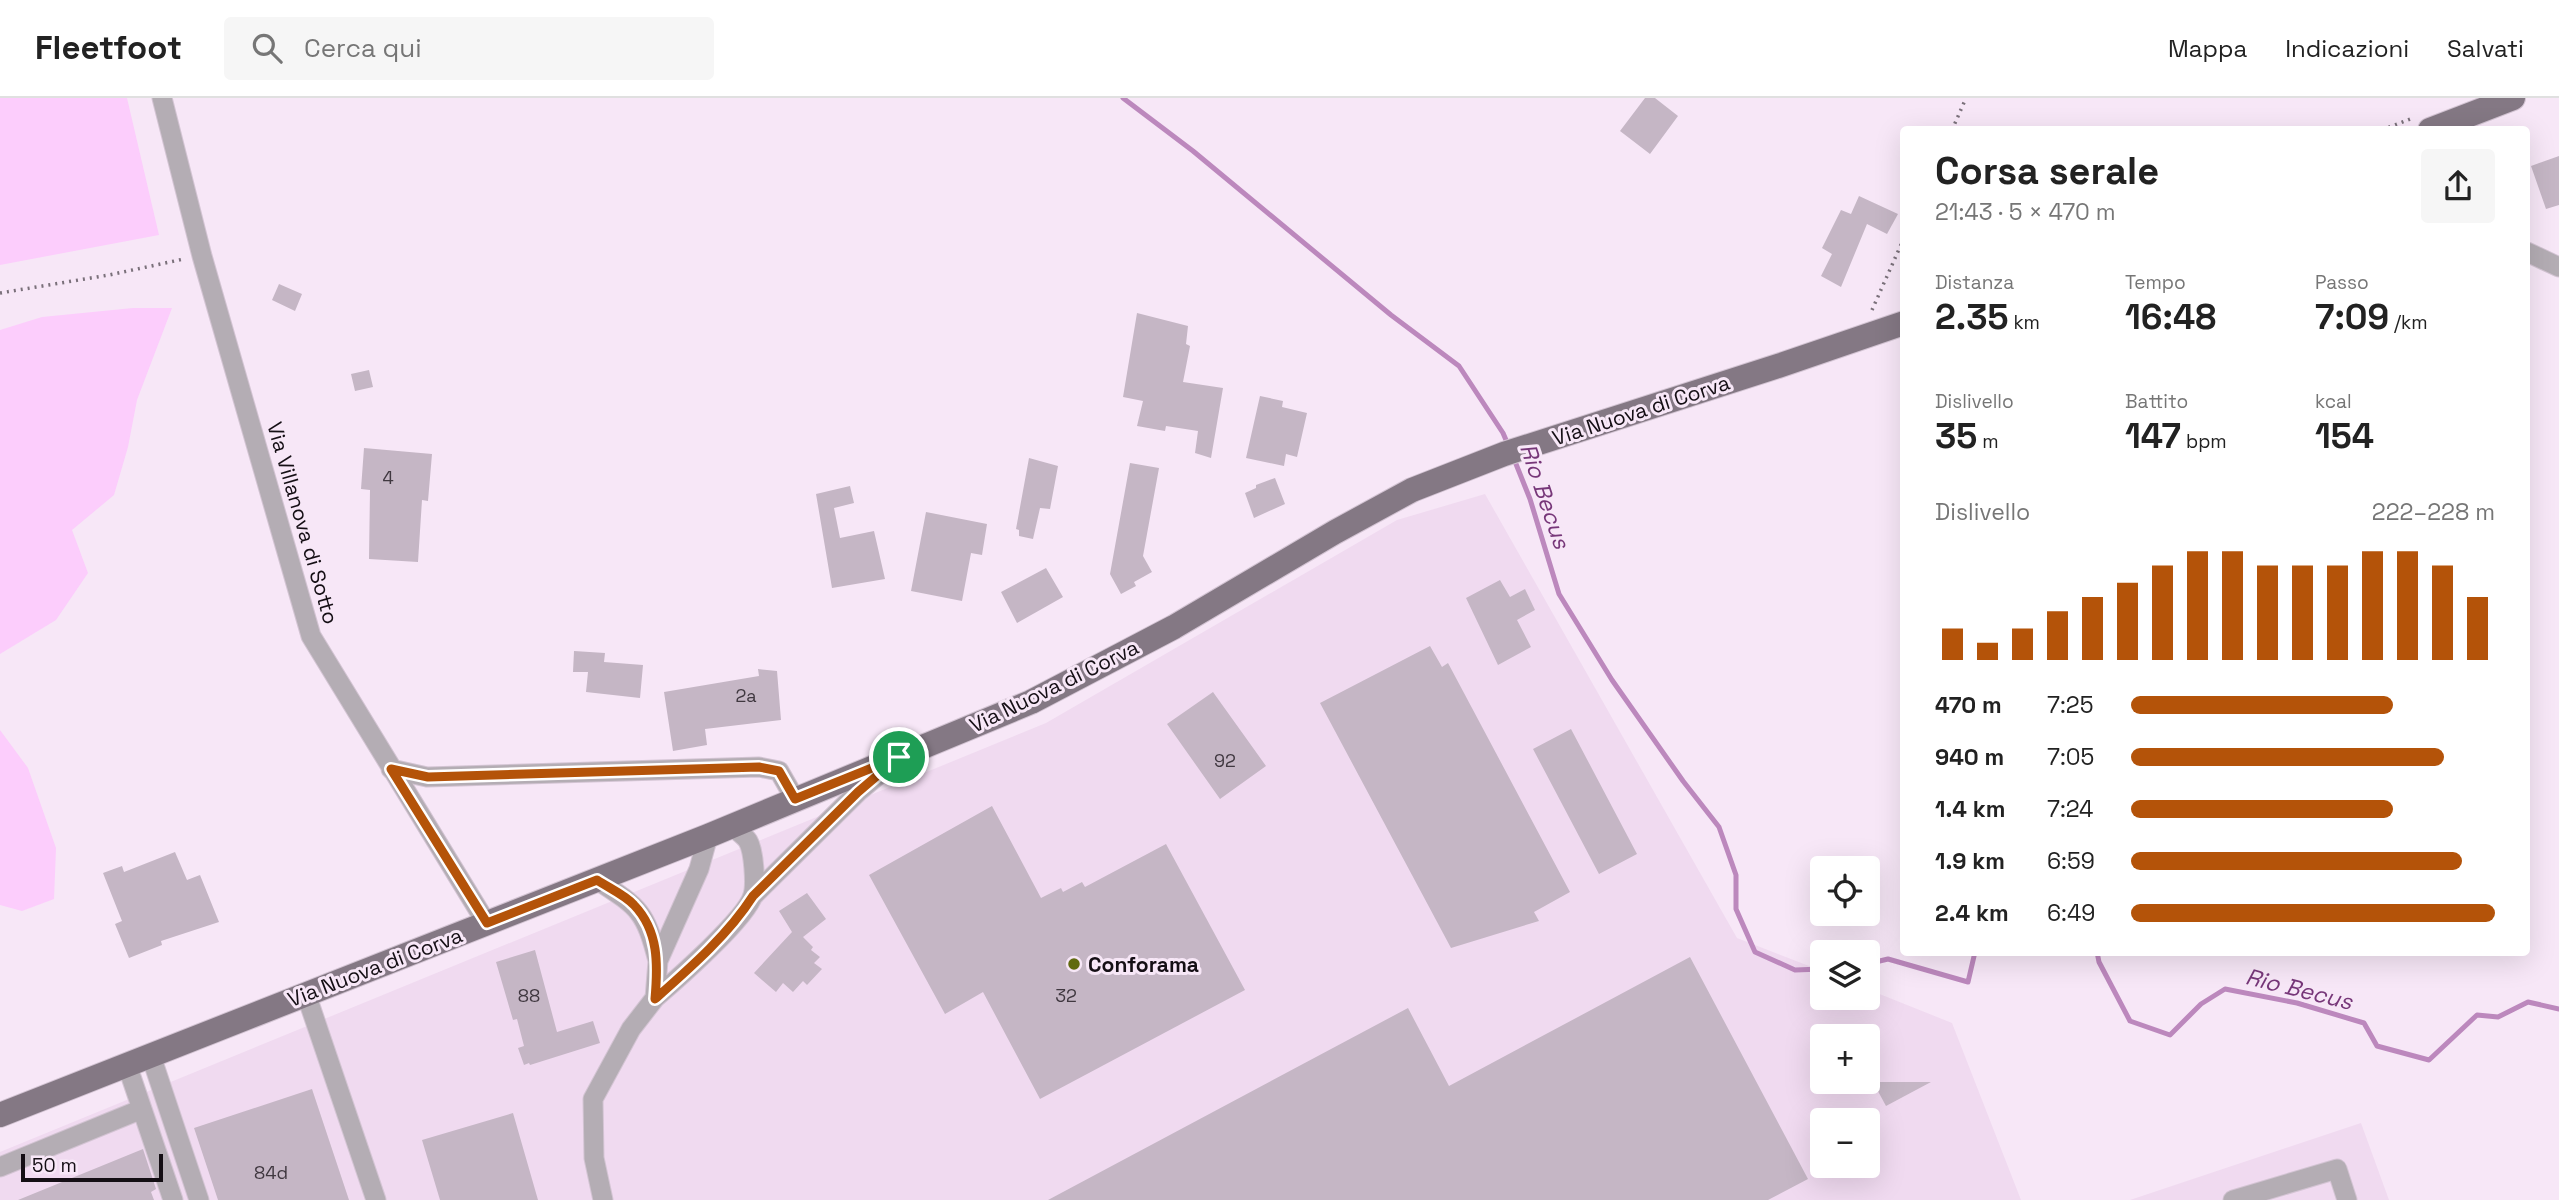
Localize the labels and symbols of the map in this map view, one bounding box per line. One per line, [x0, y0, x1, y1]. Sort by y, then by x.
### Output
street label: Via Nuova di Corva [1549, 369, 1733, 451]
street label: Via Villanova di Sotto [261, 419, 345, 627]
water label: Rio Becus [1513, 440, 1577, 553]
house number: 4 [382, 466, 394, 489]
street label: Via Nuova di Corva [965, 633, 1143, 739]
house number: 2a [735, 684, 757, 707]
pin [869, 727, 929, 787]
house number: 92 [1214, 749, 1236, 772]
street label: Via Nuova di Corva [284, 921, 466, 1013]
place label: Conforama [1088, 951, 1199, 978]
marker: Conforama [1066, 956, 1082, 972]
water label: Rio Becus [2242, 961, 2356, 1017]
house number: 88 [518, 984, 540, 1007]
house number: 32 [1055, 984, 1077, 1007]
scale bar [21, 1151, 163, 1183]
house number: 84d [254, 1161, 288, 1184]

